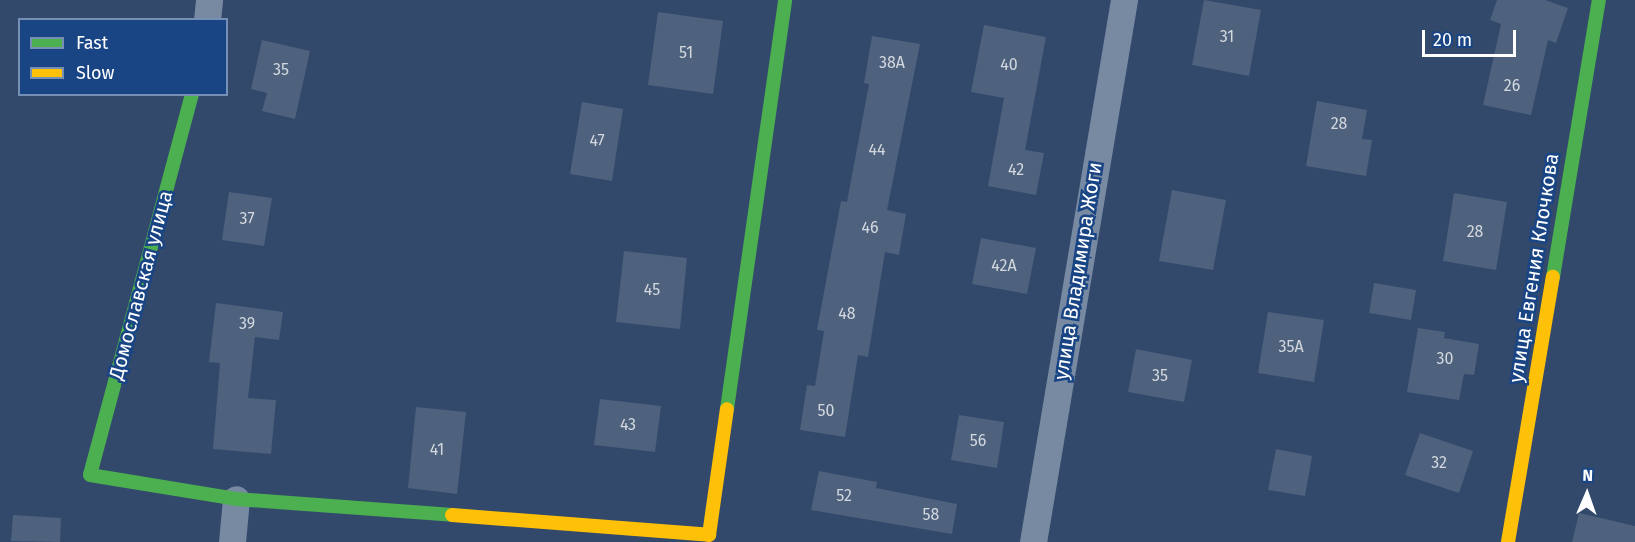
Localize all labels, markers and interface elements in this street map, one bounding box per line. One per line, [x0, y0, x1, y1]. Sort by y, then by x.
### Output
legend [18, 18, 228, 96]
scale bar [1425, 18, 1520, 56]
house number: 31 [1220, 27, 1234, 47]
text: 20 m [1433, 29, 1472, 51]
text: Fast [76, 32, 108, 54]
house number: 51 [679, 43, 693, 63]
house number: 38А [879, 53, 905, 73]
house number: 40 [1000, 55, 1018, 75]
house number: 35 [273, 60, 289, 80]
text: Slow [76, 62, 114, 84]
house number: 26 [1504, 76, 1520, 96]
house number: 28 [1331, 114, 1347, 134]
house number: 47 [589, 131, 605, 151]
house number: 44 [868, 140, 886, 160]
street label: улица Евгения Клочкова [1504, 152, 1564, 384]
house number: 42 [1008, 160, 1024, 180]
street label: улица Владимира Жоги [1049, 160, 1107, 382]
street label: Домославская улица [104, 188, 178, 382]
house number: 37 [239, 209, 255, 229]
house number: 46 [861, 218, 879, 238]
house number: 28 [1467, 222, 1483, 242]
house number: 42А [991, 256, 1017, 276]
house number: 45 [644, 280, 660, 300]
house number: 48 [838, 304, 856, 324]
house number: 39 [239, 314, 255, 334]
house number: 35А [1278, 337, 1304, 357]
house number: 30 [1437, 349, 1453, 369]
house number: 35 [1152, 366, 1168, 386]
house number: 50 [818, 401, 834, 421]
house number: 43 [620, 415, 636, 435]
house number: 56 [970, 431, 986, 451]
house number: 41 [430, 440, 444, 460]
house number: 32 [1431, 453, 1447, 473]
north arrow [1557, 464, 1617, 524]
text: N [1582, 466, 1593, 485]
house number: 52 [836, 486, 852, 506]
house number: 58 [923, 505, 939, 525]

